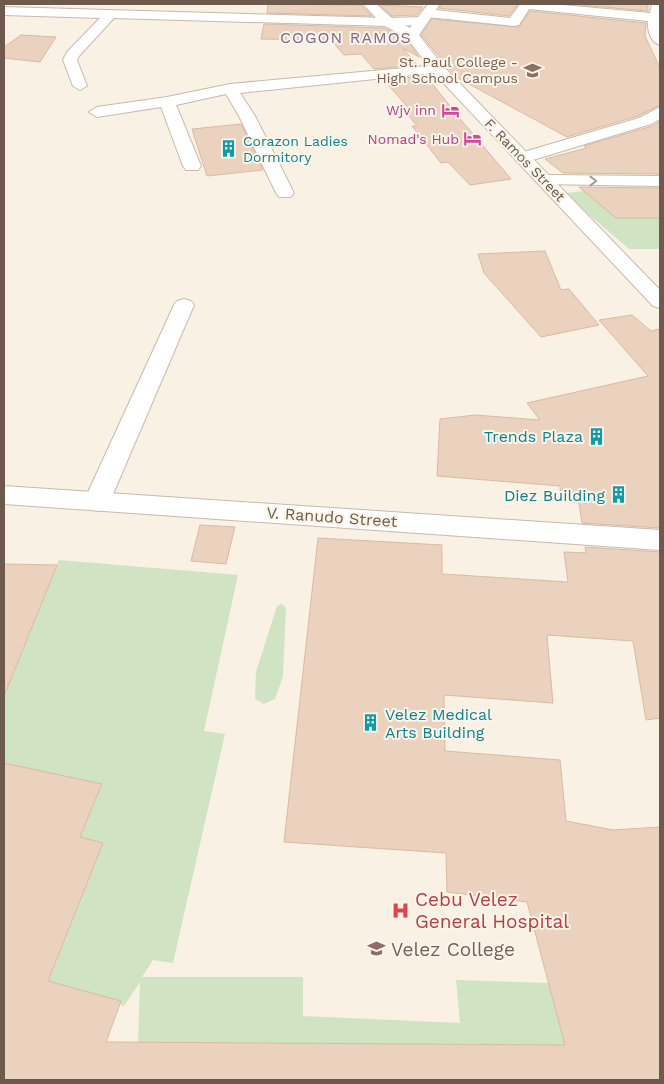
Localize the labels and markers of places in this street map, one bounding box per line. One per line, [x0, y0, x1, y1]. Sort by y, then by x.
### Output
place label: St. Paul College - High School Campus [377, 54, 518, 86]
school or university icon: St. Paul College - High School Campus [522, 60, 542, 80]
hotel icon: Wjv inn [440, 100, 460, 120]
place label: Wjv inn [386, 102, 436, 118]
hotel icon: Nomad's Hub [463, 129, 483, 149]
place label: Nomad's Hub [368, 131, 459, 147]
place label: Corazon Ladies Dormitory [243, 133, 348, 165]
building icon: Corazon Ladies Dormitory [219, 139, 239, 159]
building icon: Trends Plaza [587, 426, 607, 446]
place label: Trends Plaza [484, 427, 583, 446]
building icon: Diez Building [609, 485, 629, 505]
place label: Diez Building [504, 486, 605, 505]
place label: Velez Medical Arts Building [385, 705, 492, 742]
building icon: Velez Medical Arts Building [361, 713, 381, 733]
place label: Cebu Velez General Hospital [415, 888, 569, 933]
hospital icon: Cebu Velez General Hospital [391, 900, 411, 920]
place label: Velez College [391, 938, 515, 961]
school or university icon: Velez College [367, 939, 387, 959]

